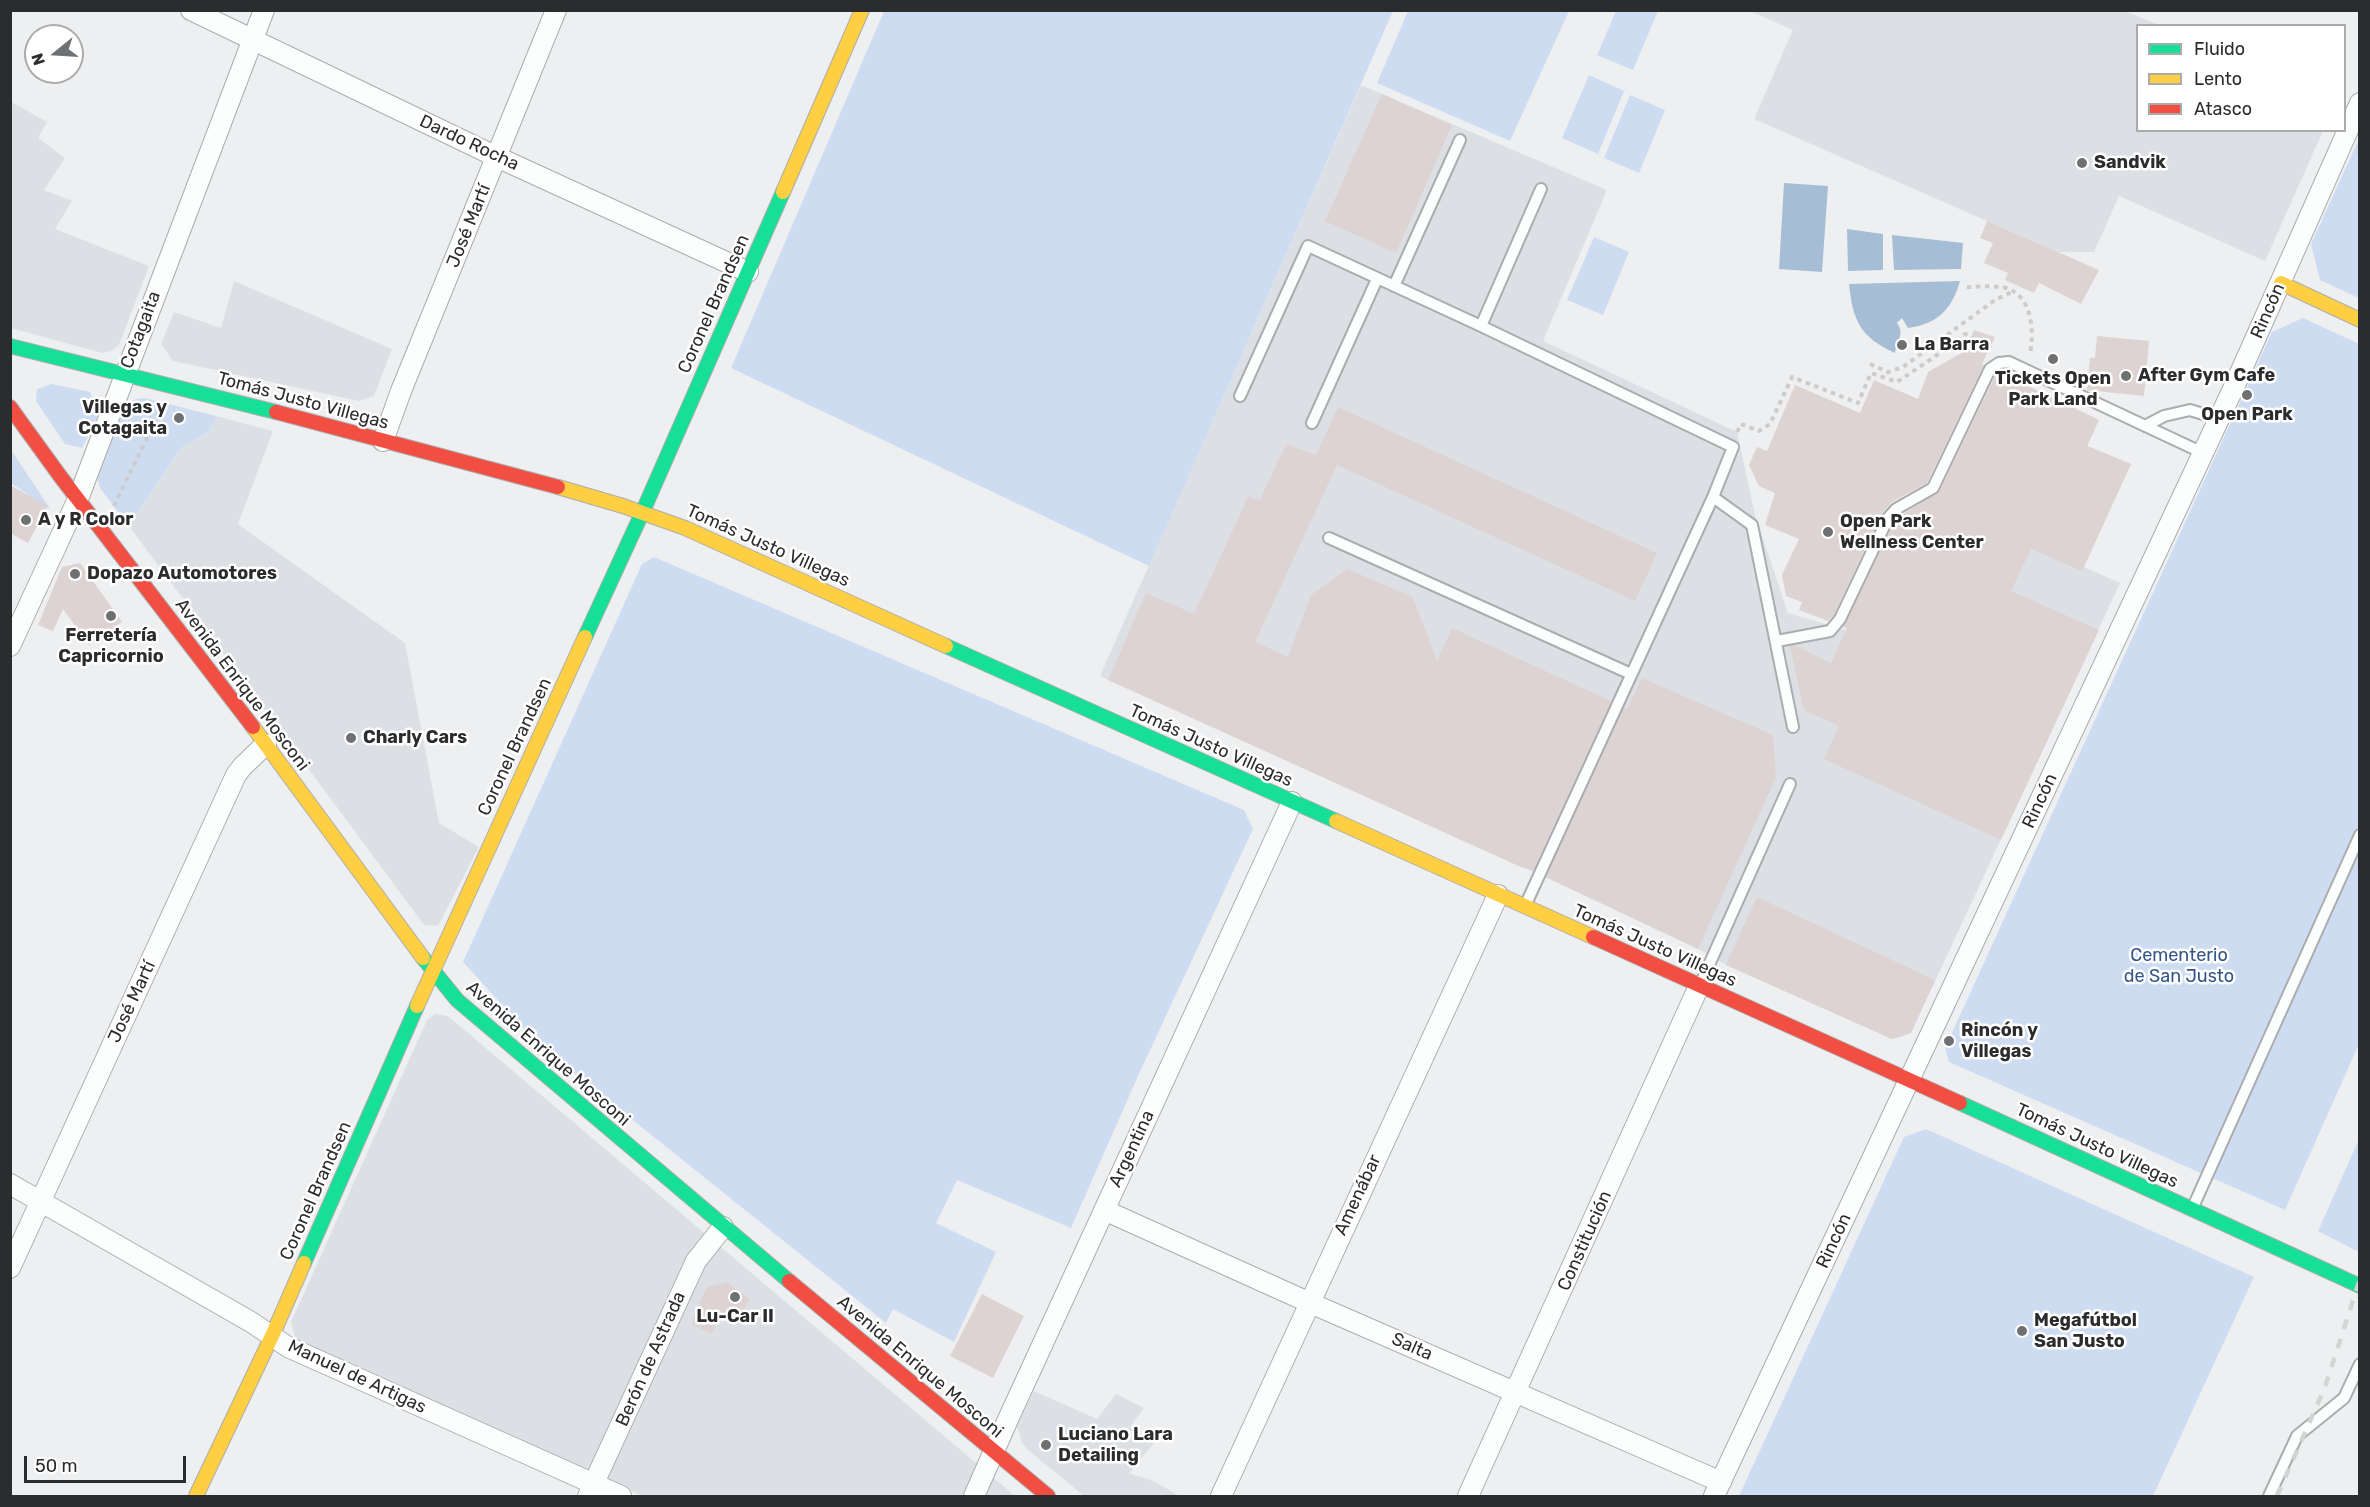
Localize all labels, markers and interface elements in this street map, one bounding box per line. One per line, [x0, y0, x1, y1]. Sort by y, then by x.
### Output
north arrow [24, 24, 84, 84]
legend [2136, 24, 2346, 132]
text: Fluido [2194, 38, 2245, 60]
text: N [27, 51, 49, 68]
text: Lento [2194, 68, 2242, 90]
text: Atasco [2194, 98, 2252, 120]
street label: Dardo Rocha [416, 111, 522, 175]
place label: Sandvik [2094, 152, 2166, 174]
marker: Sandvik [2075, 156, 2089, 170]
street label: José Martí [443, 181, 495, 271]
street label: Coronel Brandsen [674, 231, 754, 377]
street label: Rincón [2246, 280, 2290, 342]
street label: Cotagaita [116, 288, 166, 372]
place label: La Barra [1914, 334, 1989, 356]
marker: La Barra [1895, 338, 1909, 352]
marker: Tickets Open Park Land [2046, 352, 2060, 366]
place label: After Gym Cafe [2138, 365, 2275, 387]
street label: Tomás Justo Villegas [215, 368, 391, 434]
place label: Tickets Open Park Land [1995, 368, 2111, 410]
marker: After Gym Cafe [2119, 369, 2133, 383]
marker: Open Park [2240, 388, 2254, 402]
place label: Villegas y Cotagaita [78, 397, 167, 440]
place label: Open Park [2201, 404, 2293, 426]
marker: Villegas y Cotagaita [172, 411, 186, 425]
street label: Tomás Justo Villegas [683, 500, 853, 592]
place label: A y R Color [38, 509, 134, 531]
place label: Open Park Wellness Center [1840, 511, 1984, 554]
marker: A y R Color [19, 513, 33, 527]
marker: Open Park Wellness Center [1821, 525, 1835, 539]
place label: Dopazo Automotores [87, 563, 277, 585]
marker: Dopazo Automotores [68, 567, 82, 581]
street label: Avenida Enrique Mosconi [170, 595, 314, 775]
marker: Ferretería Capricornio [104, 609, 118, 623]
place label: Ferretería Capricornio [58, 625, 164, 668]
street label: Coronel Brandsen [474, 675, 556, 819]
street label: Tomás Justo Villegas [1126, 700, 1296, 792]
place label: Charly Cars [363, 727, 467, 749]
marker: Charly Cars [344, 731, 358, 745]
street label: Rincón [2018, 770, 2062, 832]
street label: Tomás Justo Villegas [1570, 900, 1740, 992]
park label: Cementerio de San Justo [2124, 945, 2234, 988]
street label: José Martí [104, 958, 160, 1046]
street label: Avenida Enrique Mosconi [462, 977, 634, 1131]
place label: Rincón y Villegas [1961, 1020, 2038, 1062]
marker: Rincón y Villegas [1942, 1034, 1956, 1048]
street label: Tomás Justo Villegas [2012, 1099, 2182, 1193]
street label: Argentina [1105, 1107, 1159, 1191]
street label: Coronel Brandsen [276, 1118, 356, 1264]
street label: Amenábar [1330, 1151, 1386, 1239]
street label: Constitución [1553, 1188, 1617, 1294]
street label: Rincón [1812, 1210, 1856, 1272]
street label: Berón de Astrada [612, 1288, 690, 1430]
marker: Lu-Car II [728, 1290, 742, 1304]
street label: Avenida Enrique Mosconi [833, 1291, 1007, 1443]
place label: Lu-Car II [696, 1306, 774, 1328]
place label: Megafútbol San Justo [2034, 1310, 2137, 1352]
marker: Megafútbol San Justo [2015, 1324, 2029, 1338]
street label: Salta [1388, 1328, 1436, 1366]
street label: Manuel de Artigas [284, 1335, 430, 1419]
place label: Luciano Lara Detailing [1058, 1424, 1173, 1466]
marker: Luciano Lara Detailing [1039, 1438, 1053, 1452]
scale bar [27, 1444, 189, 1482]
text: 50 m [35, 1455, 78, 1477]

